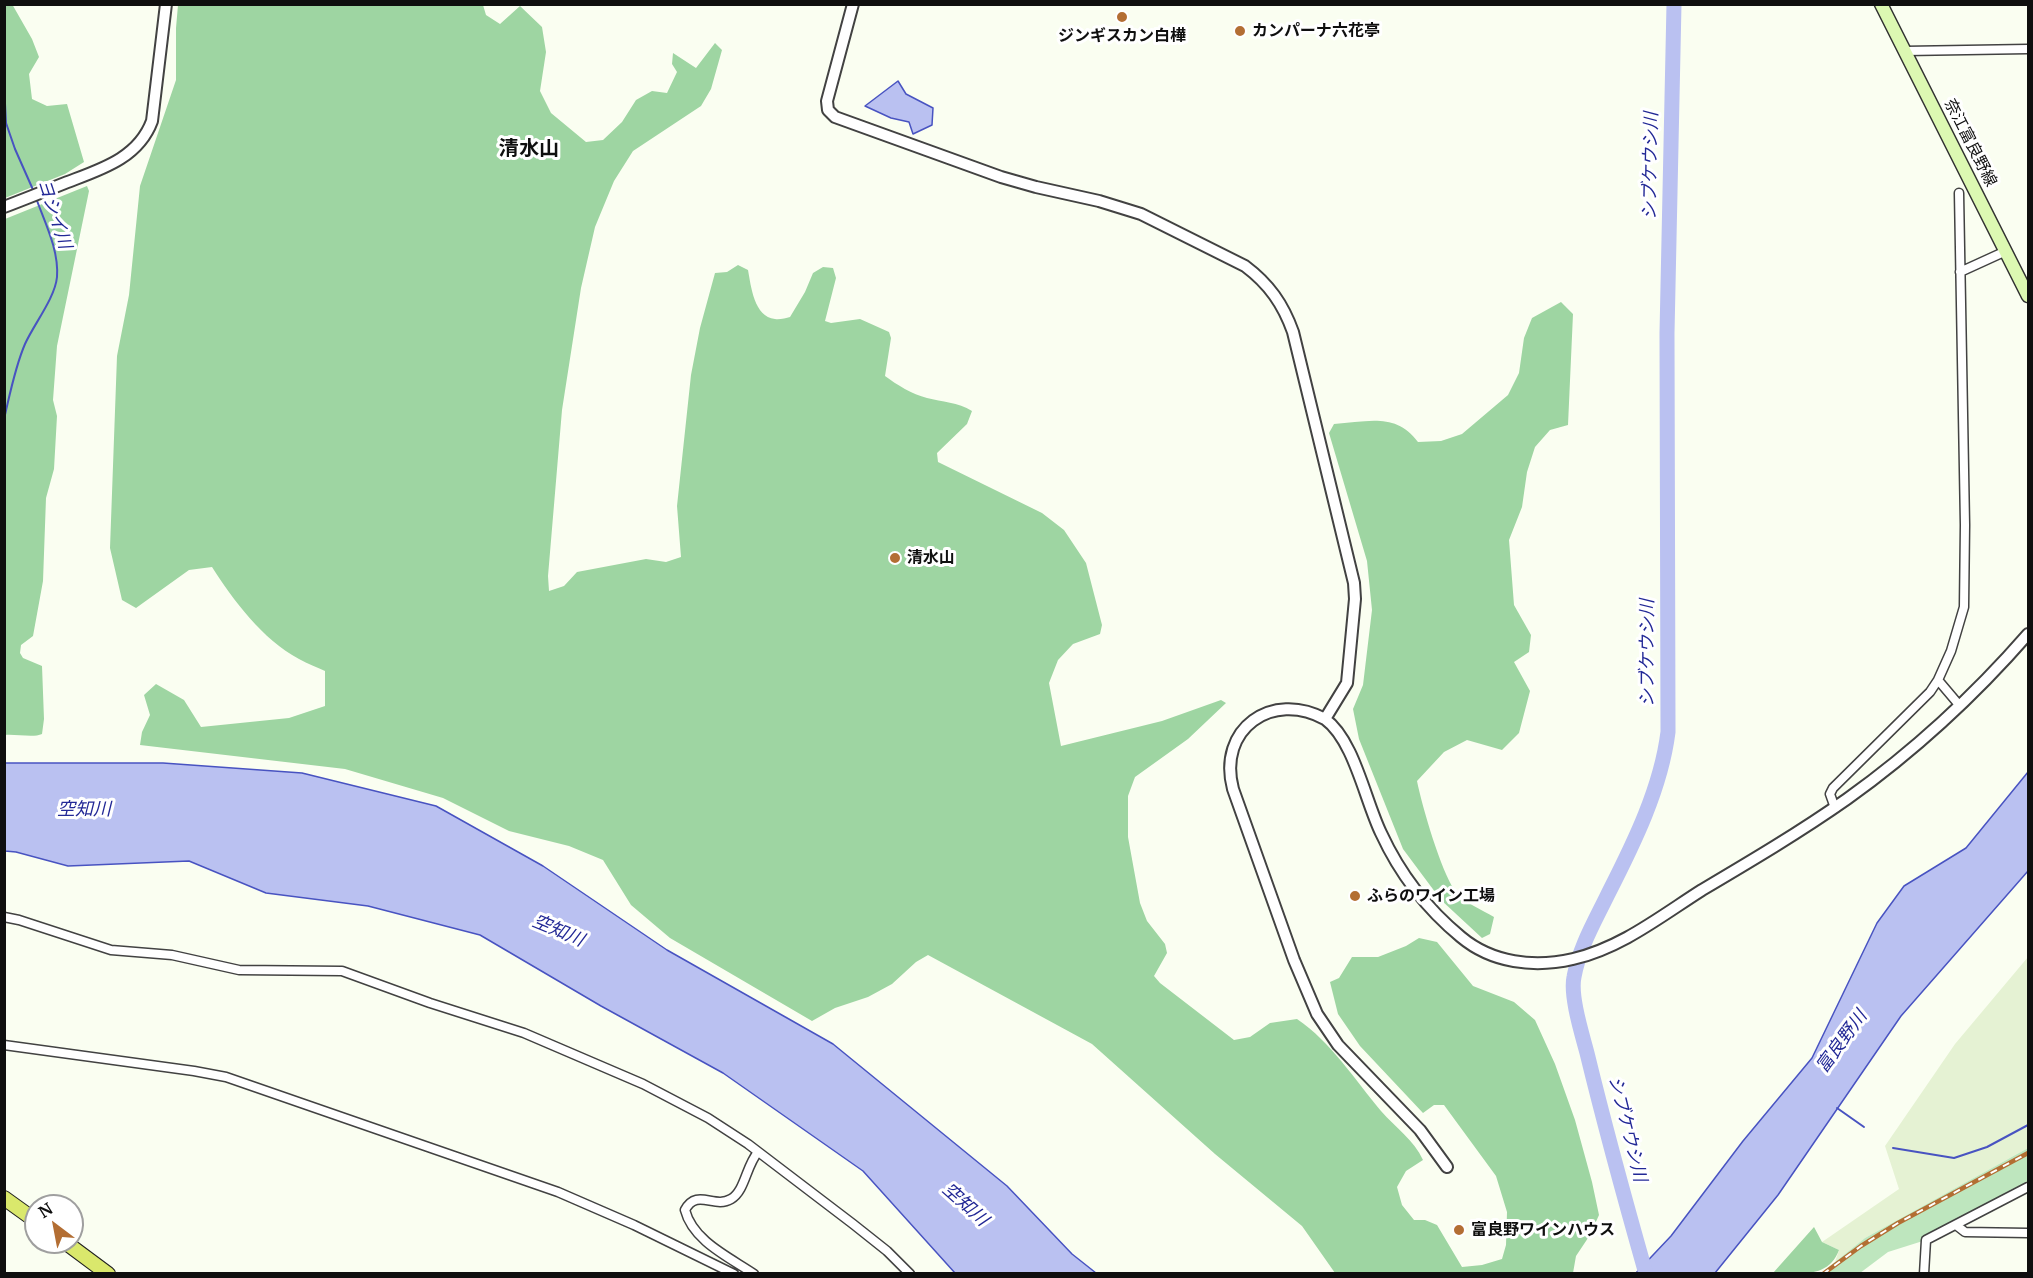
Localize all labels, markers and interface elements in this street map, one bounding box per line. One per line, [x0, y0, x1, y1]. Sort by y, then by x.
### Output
marker: ジンギスカン白樺 [1115, 10, 1129, 24]
place label: カンパーナ六花亭 [1252, 21, 1380, 41]
marker: カンパーナ六花亭 [1233, 24, 1247, 38]
place label: ジンギスカン白樺 [1058, 26, 1186, 46]
street label: 奈江富良野線 [1940, 96, 2000, 190]
water label: シブケウシ川 [1639, 112, 1663, 220]
district label: 清水山 [499, 137, 559, 161]
water label: ヨシイ川 [33, 176, 75, 252]
place label: 清水山 [907, 548, 955, 568]
marker: 清水山 [888, 551, 902, 565]
water label: シブケウシ川 [1637, 599, 1659, 707]
water label: 空知川 [57, 799, 111, 821]
place label: ふらのワイン工場 [1367, 886, 1495, 906]
marker: ふらのワイン工場 [1348, 889, 1362, 903]
water label: 空知川 [529, 911, 587, 951]
water label: 富良野川 [1812, 1007, 1872, 1077]
water label: シブケウシ川 [1603, 1074, 1651, 1184]
water label: 空知川 [938, 1179, 992, 1231]
north arrow [24, 1194, 84, 1254]
text: N [35, 1199, 56, 1222]
place label: 富良野ワインハウス [1471, 1220, 1615, 1240]
marker: 富良野ワインハウス [1452, 1223, 1466, 1237]

